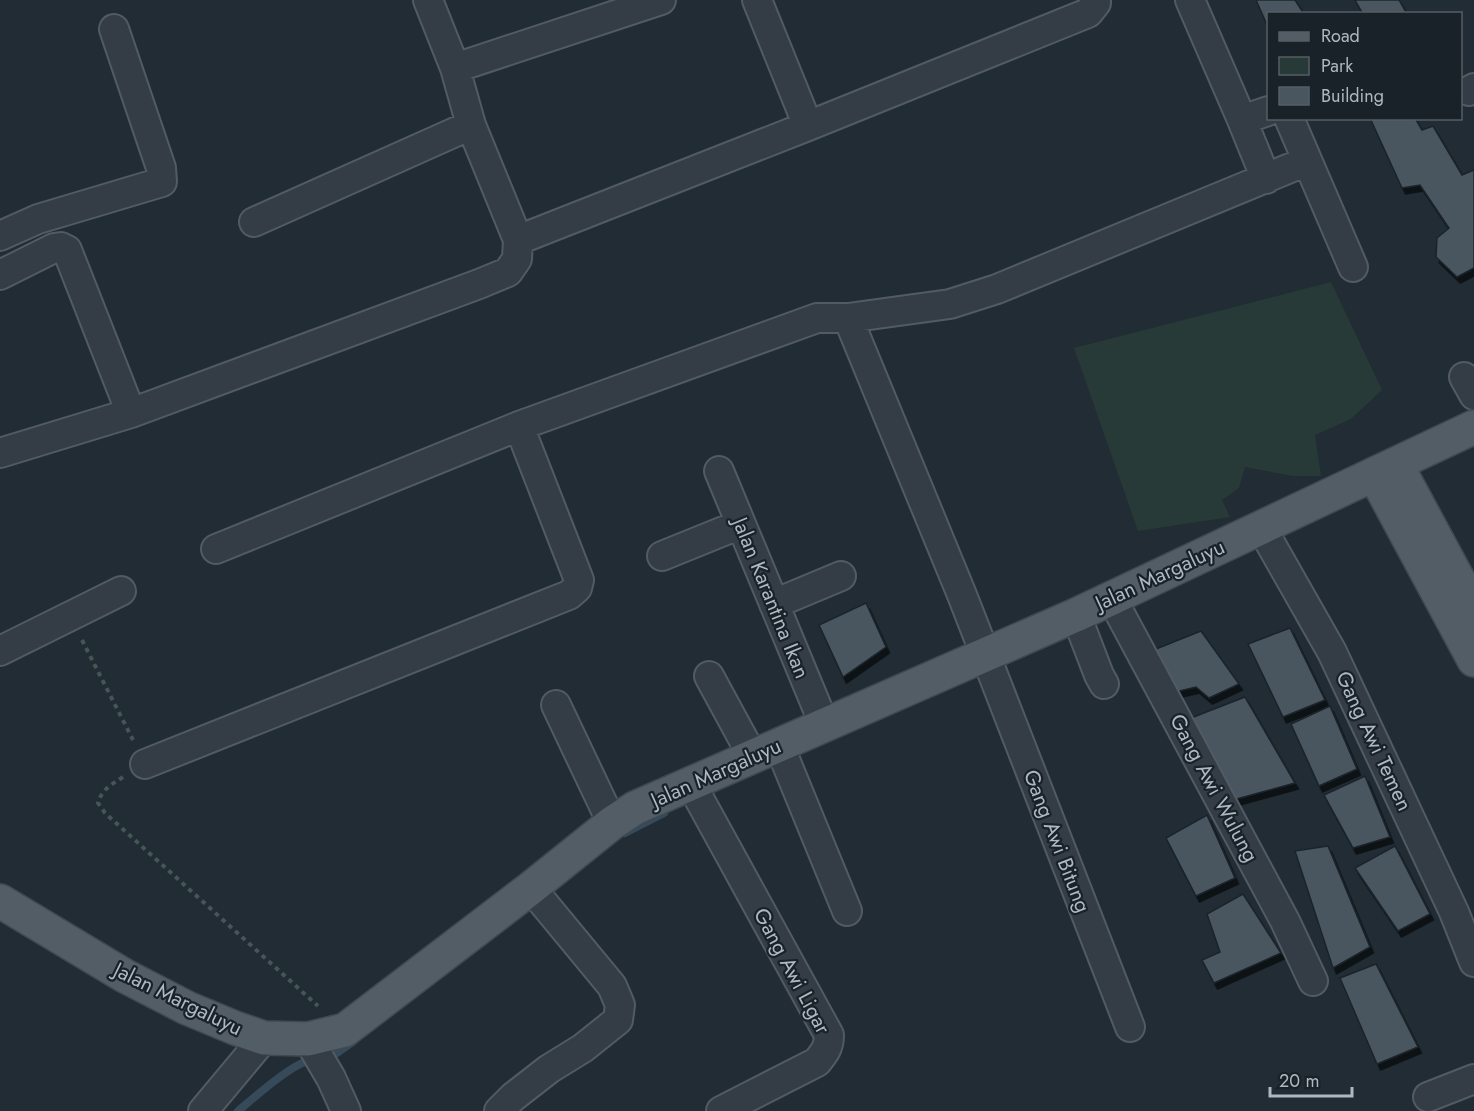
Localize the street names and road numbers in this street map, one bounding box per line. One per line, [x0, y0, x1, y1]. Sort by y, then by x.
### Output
street label: Jalan Karantina Ikan [724, 510, 817, 683]
street label: Jalan Margaluyu [1088, 532, 1230, 619]
street label: Gang Awi Temen [1328, 666, 1420, 816]
street label: Gang Awi Wulung [1162, 709, 1266, 867]
street label: Jalan Margaluyu [643, 731, 786, 816]
street label: Gang Awi Bitung [1016, 765, 1098, 917]
street label: Gang Awi Ligar [746, 903, 838, 1040]
street label: Jalan Margaluyu [106, 954, 247, 1043]

